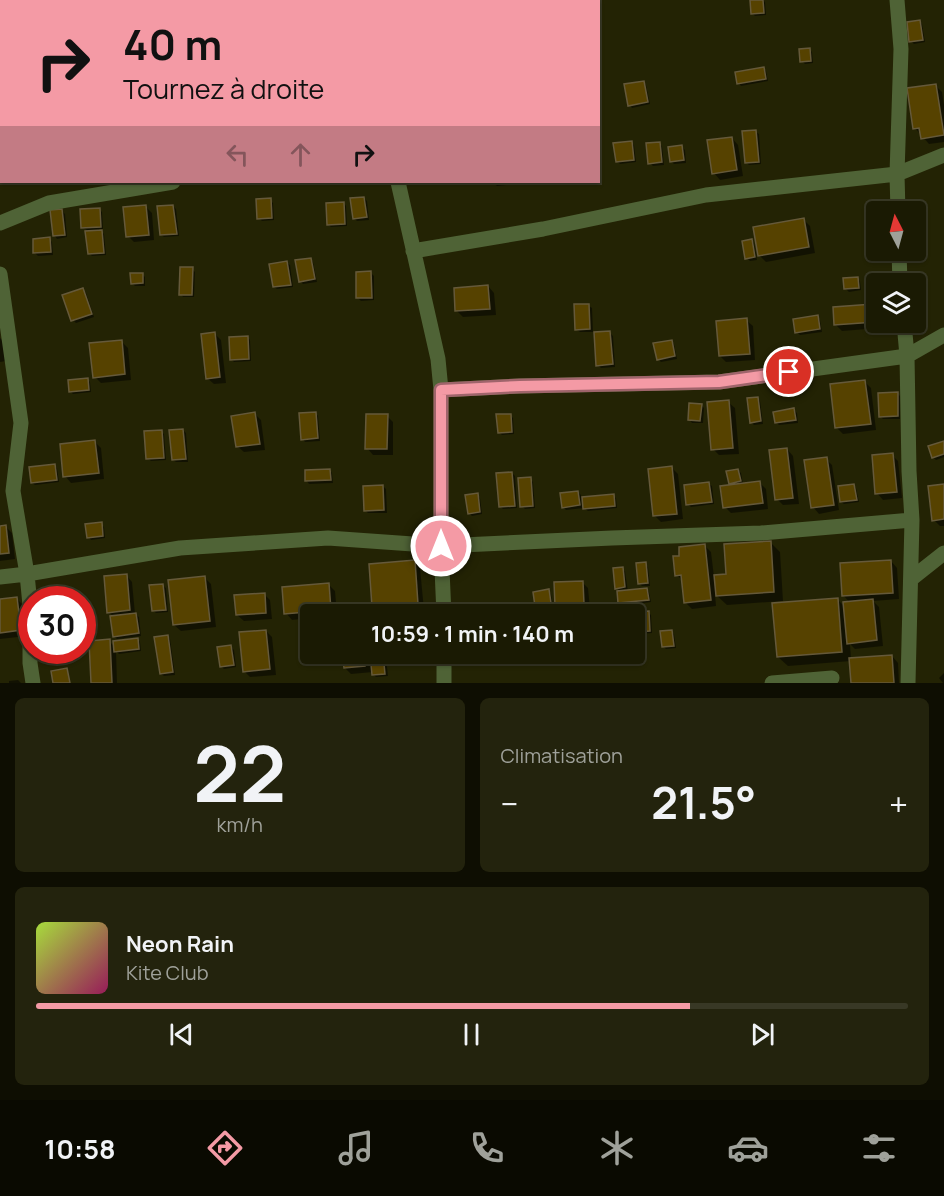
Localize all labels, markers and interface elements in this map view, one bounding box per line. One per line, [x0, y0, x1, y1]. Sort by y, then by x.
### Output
text: 40 m [123, 15, 222, 73]
icon: right [24, 24, 102, 102]
text: Tournez à droite [123, 70, 324, 107]
icon: left [221, 138, 254, 171]
icon: ahead [284, 138, 317, 171]
icon: right [347, 138, 380, 171]
north arrow [866, 201, 926, 261]
map controls [866, 201, 926, 333]
button: layers [866, 273, 926, 333]
pin [763, 346, 814, 397]
icon: arrive [772, 355, 805, 388]
position arrow [409, 514, 473, 578]
speed limit sign: 30 [18, 586, 96, 664]
text: 10:59 · 1 min · 140 m [371, 619, 574, 649]
text: 22 [193, 719, 286, 825]
text: Climatisation [501, 742, 623, 769]
text: 21.5° [651, 771, 756, 833]
text: − [501, 781, 518, 826]
text: + [889, 781, 908, 826]
text: km/h [216, 811, 263, 838]
text: Neon Rain [126, 929, 234, 959]
text: Kite Club [126, 959, 209, 986]
icon: previous [165, 1018, 198, 1051]
icon: pause [455, 1018, 488, 1051]
icon: next [746, 1018, 779, 1051]
icon: directions [204, 1127, 246, 1169]
icon: music [335, 1127, 377, 1169]
icon: phone [466, 1127, 508, 1169]
icon: climate [596, 1127, 638, 1169]
icon: car [727, 1127, 769, 1169]
icon: filters [858, 1127, 900, 1169]
text: 10:58 [44, 1130, 116, 1167]

